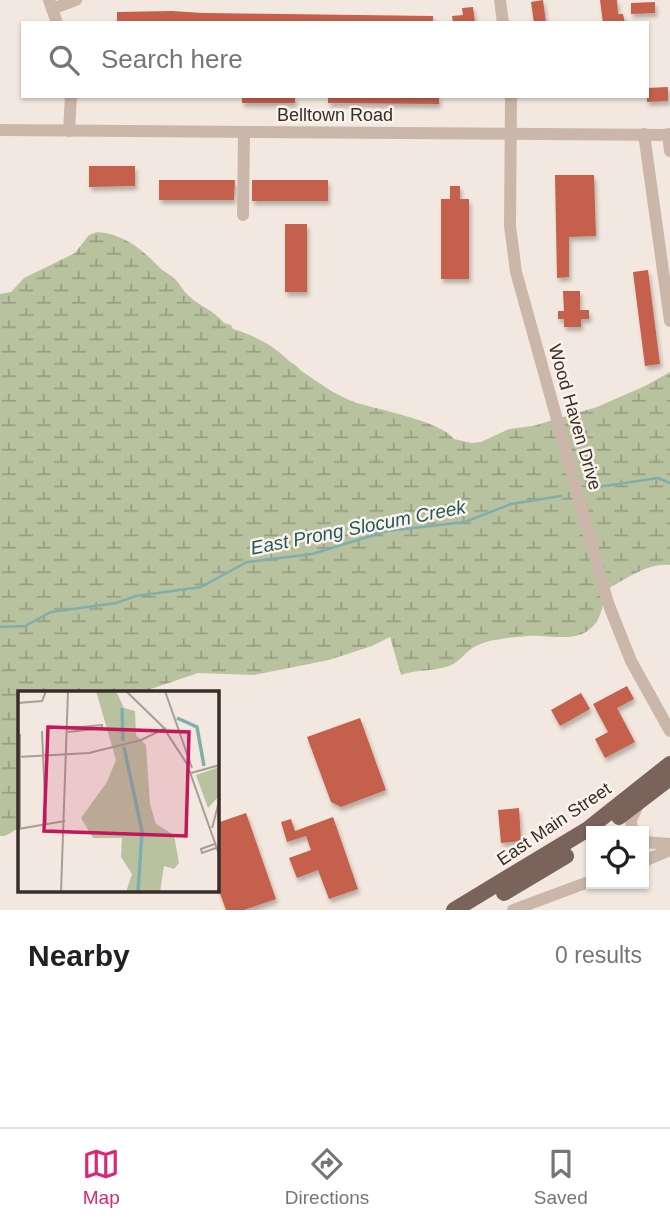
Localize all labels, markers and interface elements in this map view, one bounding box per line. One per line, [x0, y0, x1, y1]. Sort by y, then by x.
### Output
search box [21, 21, 649, 98]
icon: search [45, 41, 83, 79]
text: Search here [101, 44, 243, 74]
street label: Belltown Road [277, 105, 393, 125]
street label: Wood Haven Drive [545, 342, 605, 492]
water label: East Prong Slocum Creek [249, 496, 469, 559]
inset map [18, 691, 219, 892]
street label: East Main Street [493, 779, 615, 869]
map controls [586, 826, 649, 889]
button: locate [586, 826, 649, 889]
text: Nearby [28, 939, 130, 972]
text: 0 results [555, 942, 642, 968]
tab: Map [82, 1145, 120, 1209]
tab: Directions [285, 1145, 369, 1209]
tab: Saved [534, 1145, 588, 1209]

